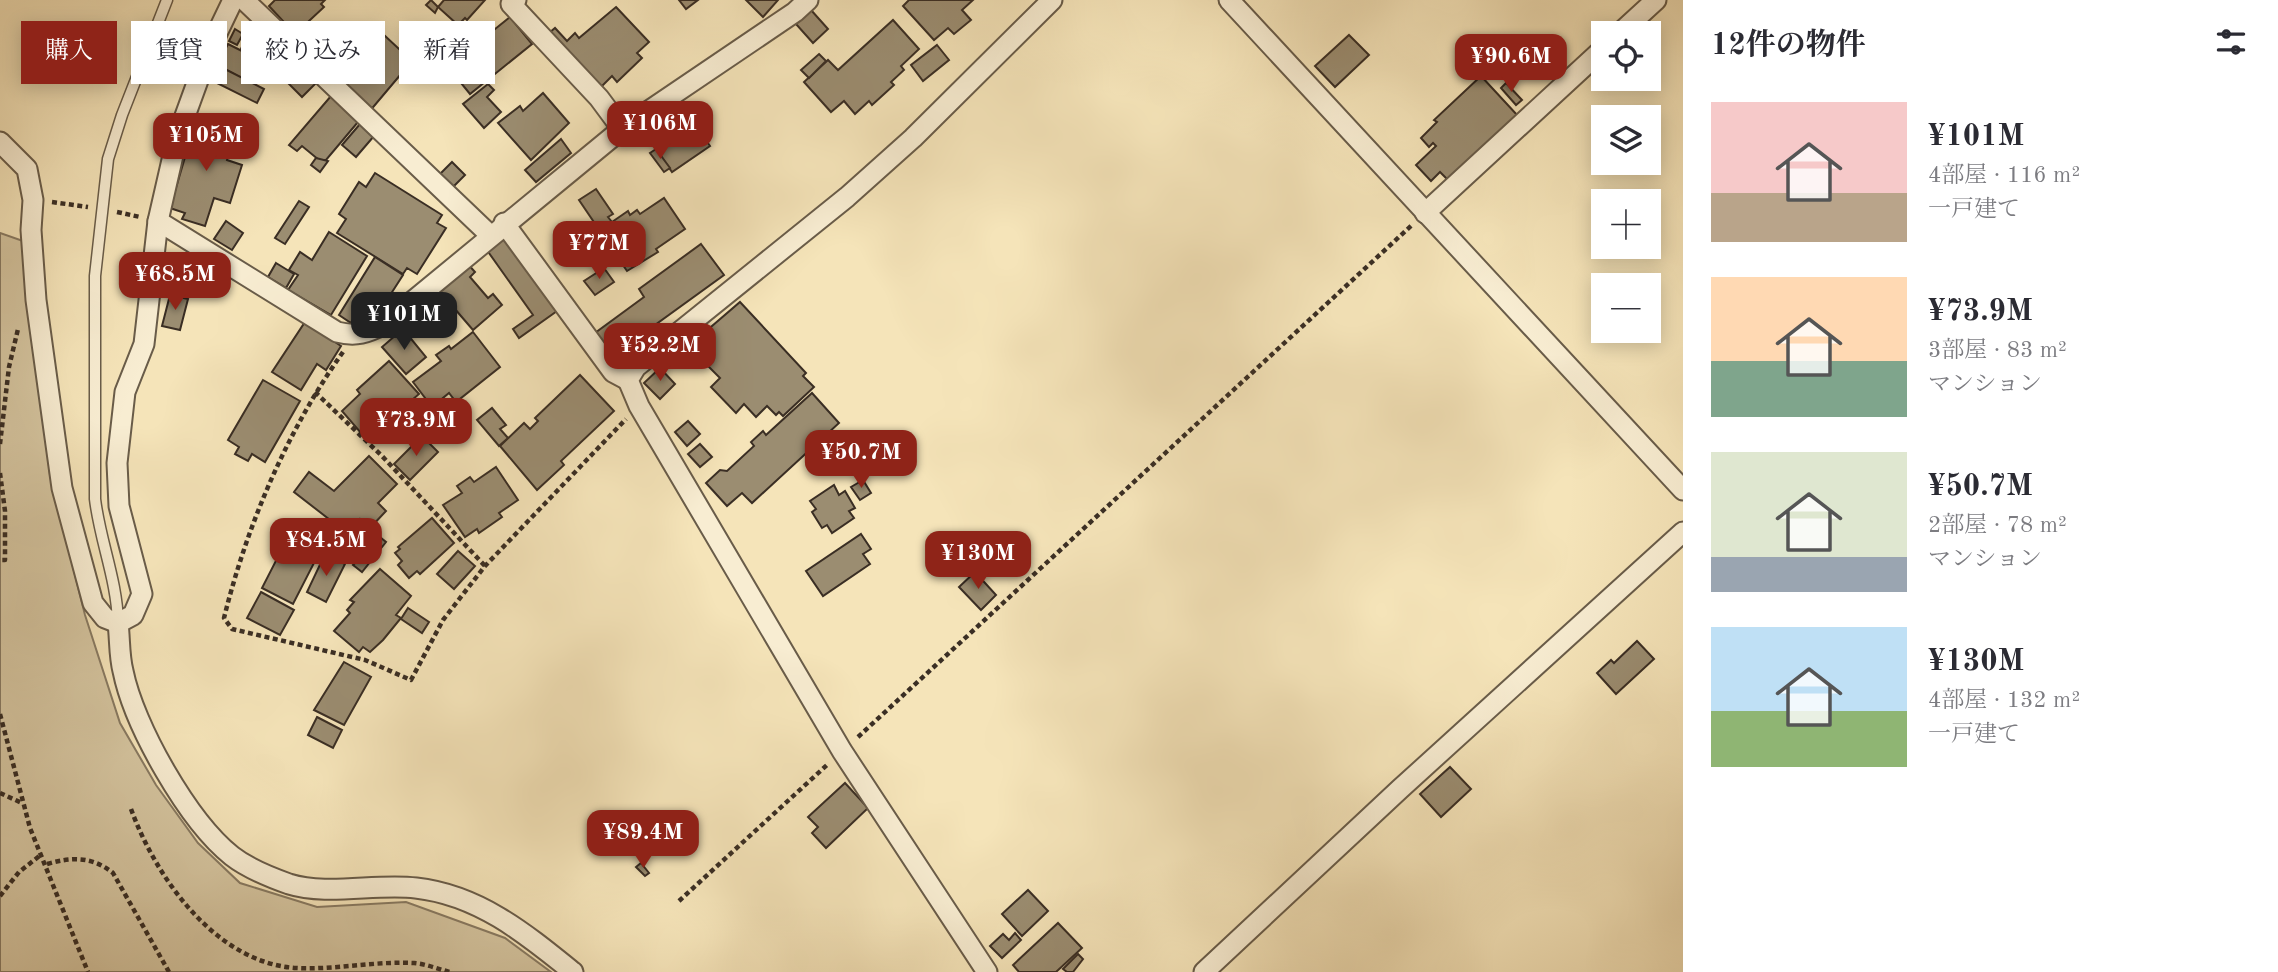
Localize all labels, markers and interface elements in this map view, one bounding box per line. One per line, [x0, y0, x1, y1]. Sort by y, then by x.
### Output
chip: 購入 [21, 21, 117, 84]
chip: 賃貸 [131, 21, 227, 84]
chip: 絞り込み [241, 21, 385, 84]
chip: 新着 [399, 21, 495, 84]
map controls [1591, 21, 1661, 343]
button: locate [1591, 21, 1661, 91]
icon: filters [2212, 23, 2250, 61]
text: 12件の物件 [1711, 31, 1866, 61]
pin: ¥90.6M [1454, 34, 1568, 94]
text: ¥90.6M [1471, 45, 1551, 68]
pin: ¥106M [611, 102, 709, 161]
button: layers [1591, 105, 1661, 175]
text: ¥106M [623, 112, 697, 135]
pin: ¥105M [157, 114, 255, 173]
text: ¥101M [1928, 122, 2024, 152]
text: ¥105M [169, 124, 243, 147]
icon: home [1767, 130, 1851, 214]
text: 4部屋 · 116 m² [1928, 164, 2080, 187]
button: + [1591, 189, 1661, 259]
text: 一戸建て [1928, 198, 2020, 221]
pin: ¥77M [558, 222, 640, 281]
text: ¥77M [569, 232, 629, 255]
pin: ¥68.5M [118, 252, 232, 312]
text: ¥68.5M [135, 263, 215, 286]
button: − [1591, 273, 1661, 343]
pin: ¥101M [355, 292, 453, 352]
text: ¥73.9M [1928, 297, 2033, 327]
text: ¥101M [367, 303, 441, 326]
icon: home [1767, 305, 1851, 389]
pin: ¥52.2M [603, 324, 717, 383]
text: ¥52.2M [620, 334, 700, 357]
text: 3部屋 · 83 m² [1928, 339, 2067, 362]
text: マンション [1928, 373, 2042, 396]
pin: ¥73.9M [359, 398, 473, 458]
text: ¥73.9M [376, 409, 456, 432]
pin: ¥50.7M [804, 430, 918, 490]
text: ¥50.7M [821, 441, 901, 464]
text: ¥50.7M [1928, 472, 2033, 502]
icon: home [1767, 480, 1851, 564]
text: 2部屋 · 78 m² [1928, 514, 2067, 537]
pin: ¥84.5M [269, 518, 383, 578]
text: ¥84.5M [286, 529, 366, 552]
pin: ¥130M [929, 532, 1027, 591]
text: ¥130M [941, 542, 1015, 565]
text: マンション [1928, 548, 2042, 571]
text: ¥130M [1928, 647, 2024, 677]
icon: home [1767, 655, 1851, 739]
text: 4部屋 · 132 m² [1928, 689, 2080, 712]
text: 一戸建て [1928, 723, 2020, 746]
pin: ¥89.4M [586, 810, 700, 870]
text: ¥89.4M [603, 821, 683, 844]

